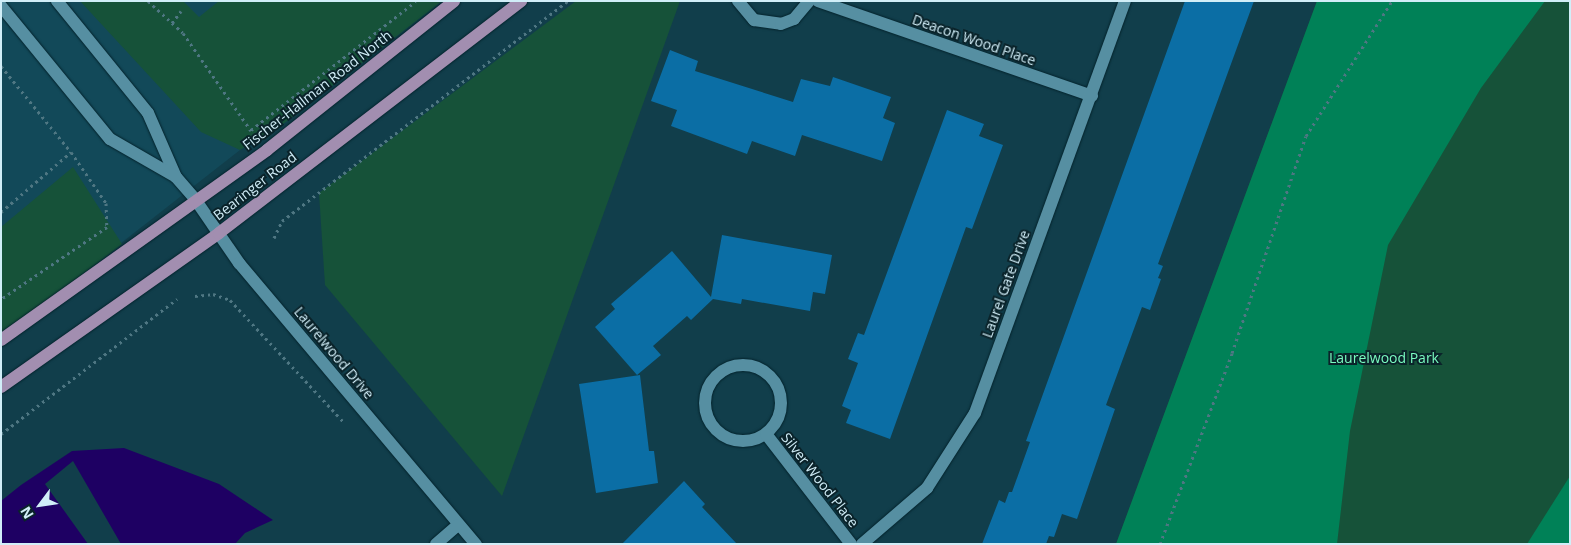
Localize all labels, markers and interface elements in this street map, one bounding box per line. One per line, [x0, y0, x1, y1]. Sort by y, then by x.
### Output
street label: Deacon Wood Place [910, 11, 1038, 69]
street label: Fischer-Hallman Road North [239, 27, 395, 153]
street label: Bearinger Road [210, 148, 300, 224]
street label: Laurel Gate Drive [979, 228, 1033, 340]
street label: Laurelwood Drive [291, 304, 377, 402]
park label: Laurelwood Park [1329, 350, 1439, 366]
street label: Silver Wood Place [778, 429, 862, 531]
north arrow [15, 480, 65, 530]
text: N [16, 503, 38, 523]

